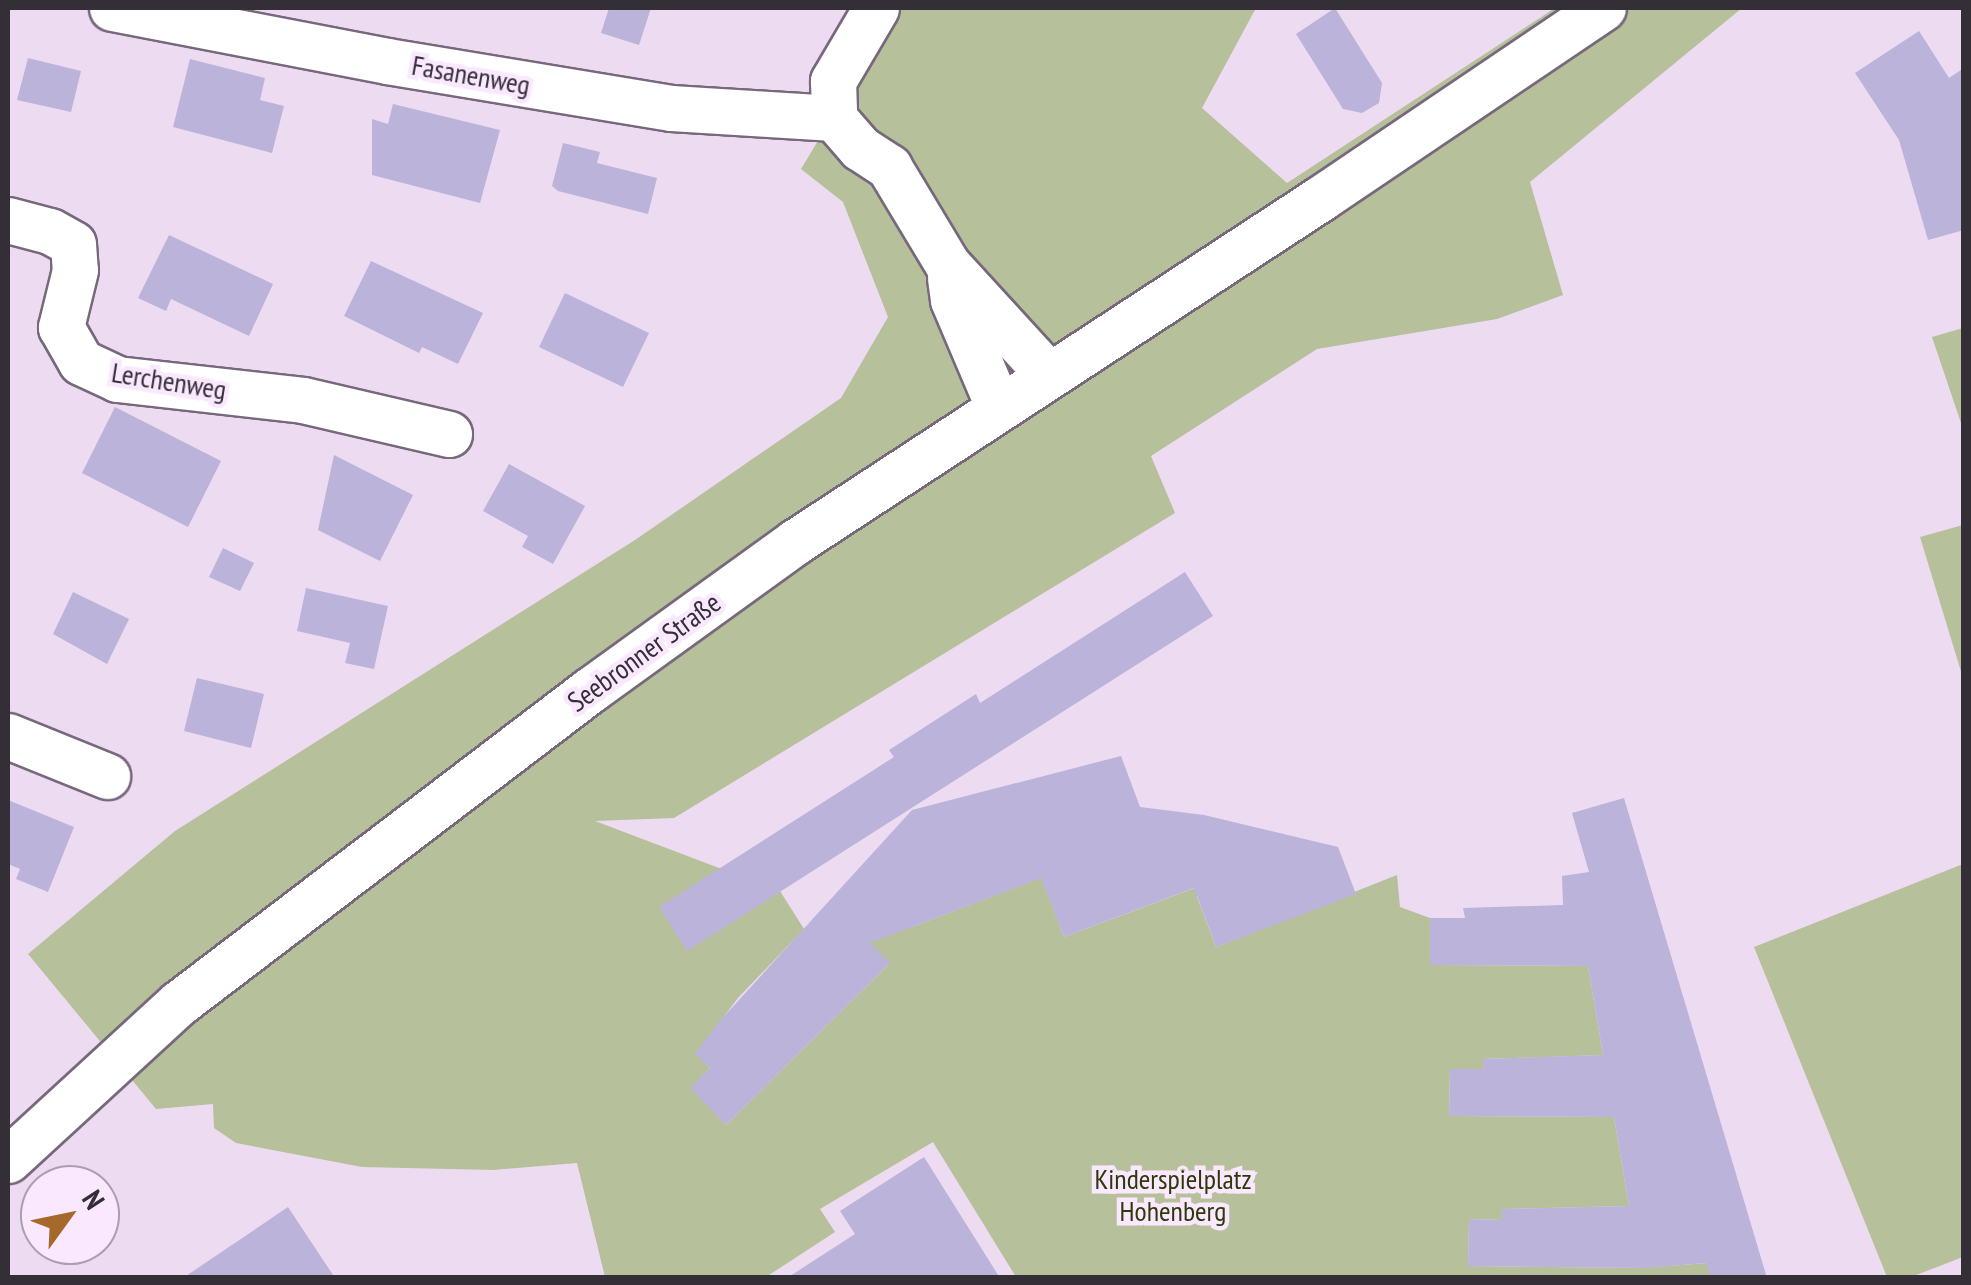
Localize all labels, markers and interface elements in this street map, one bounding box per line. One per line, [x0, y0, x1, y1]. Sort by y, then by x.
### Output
street label: Fasanenweg [409, 48, 533, 102]
street label: Lerchenweg [109, 355, 229, 407]
street label: Seebronner Straße [561, 585, 727, 719]
park label: Kinderspielplatz Hohenberg [1094, 1162, 1252, 1228]
north arrow [20, 1165, 120, 1265]
text: N [74, 1183, 114, 1216]

